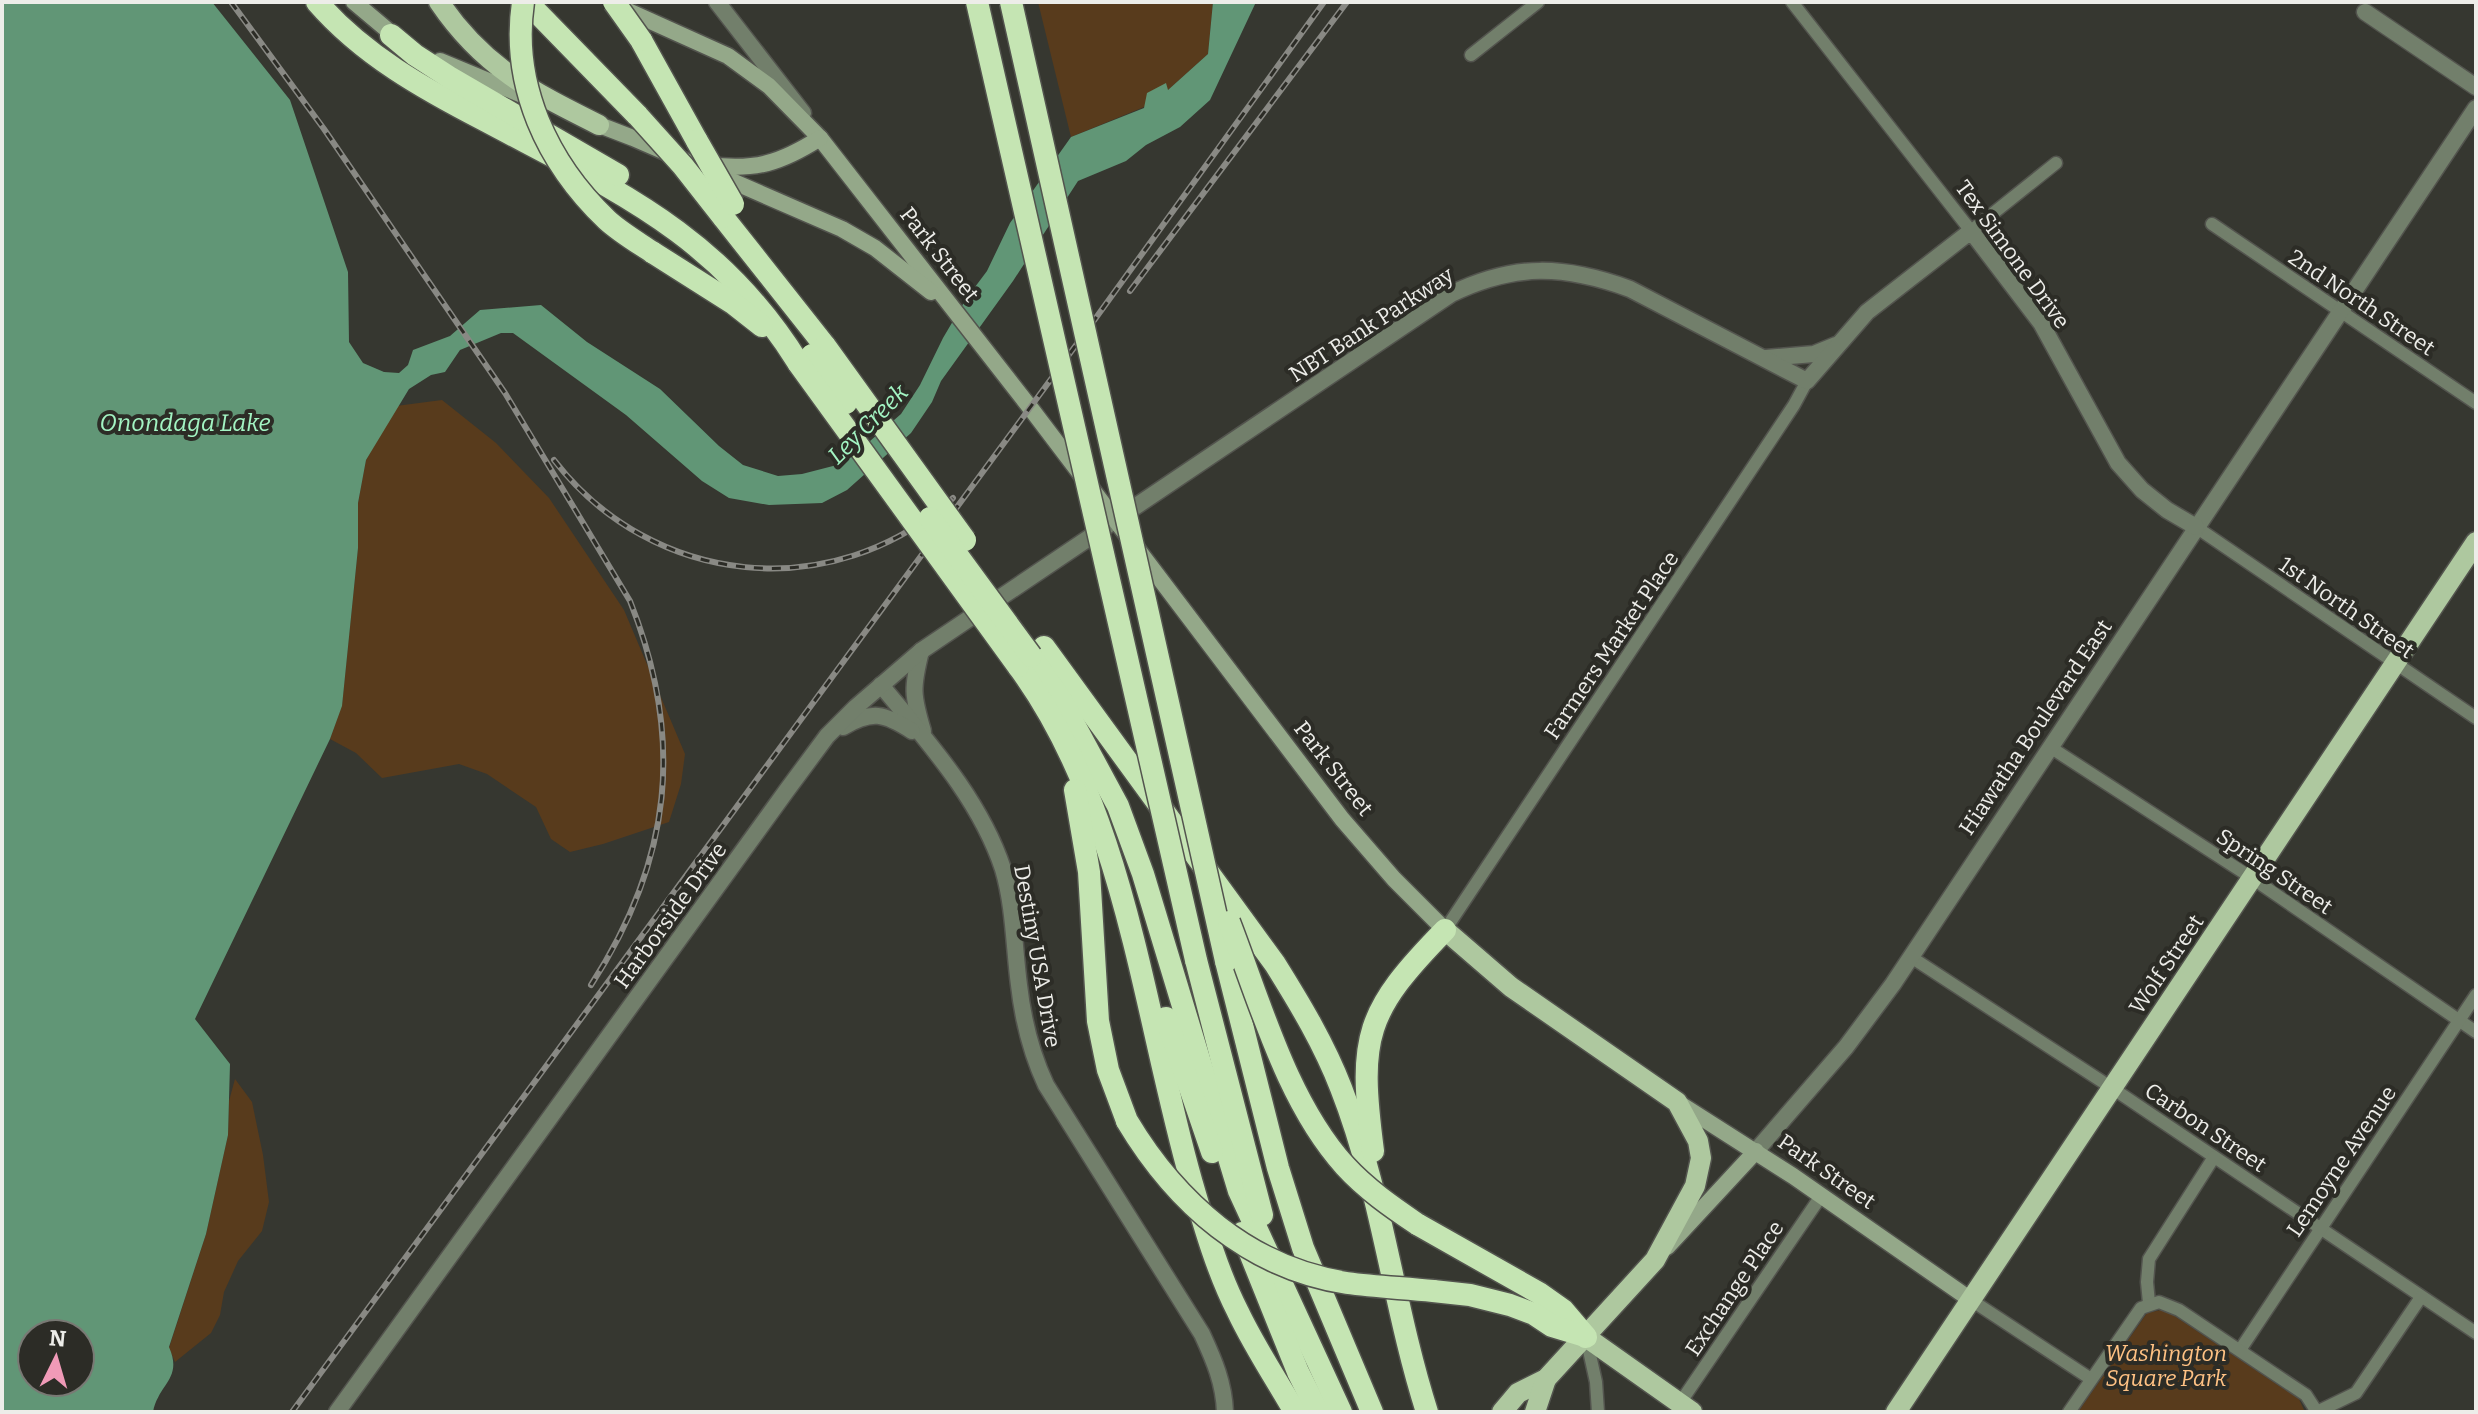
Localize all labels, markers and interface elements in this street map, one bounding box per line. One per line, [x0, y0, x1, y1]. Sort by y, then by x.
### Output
street label: Tex Simone Drive [1950, 175, 2076, 334]
street label: Park Street [894, 202, 985, 307]
street label: 2nd North Street [2283, 243, 2440, 361]
street label: NBT Bank Parkway [1284, 261, 1459, 388]
water label: Ley Creek [822, 378, 914, 470]
water label: Onondaga Lake [99, 409, 271, 437]
street label: Farmers Market Place [1538, 546, 1684, 744]
street label: 1st North Street [2274, 551, 2420, 664]
street label: Hiawatha Boulevard East [1953, 614, 2118, 840]
street label: Park Street [1288, 716, 1379, 821]
street label: Spring Street [2211, 823, 2338, 920]
street label: Harborside Drive [608, 837, 732, 994]
street label: Destiny USA Drive [1008, 863, 1067, 1050]
street label: Wolf Street [2123, 909, 2210, 1019]
street label: Carbon Street [2140, 1077, 2272, 1178]
street label: Lemoyne Avenue [2281, 1081, 2402, 1242]
street label: Park Street [1773, 1128, 1881, 1215]
street label: Exchange Place [1679, 1216, 1790, 1361]
north arrow [16, 1318, 96, 1398]
text: N [48, 1324, 67, 1353]
park label: Washington Square Park [2105, 1340, 2228, 1392]

